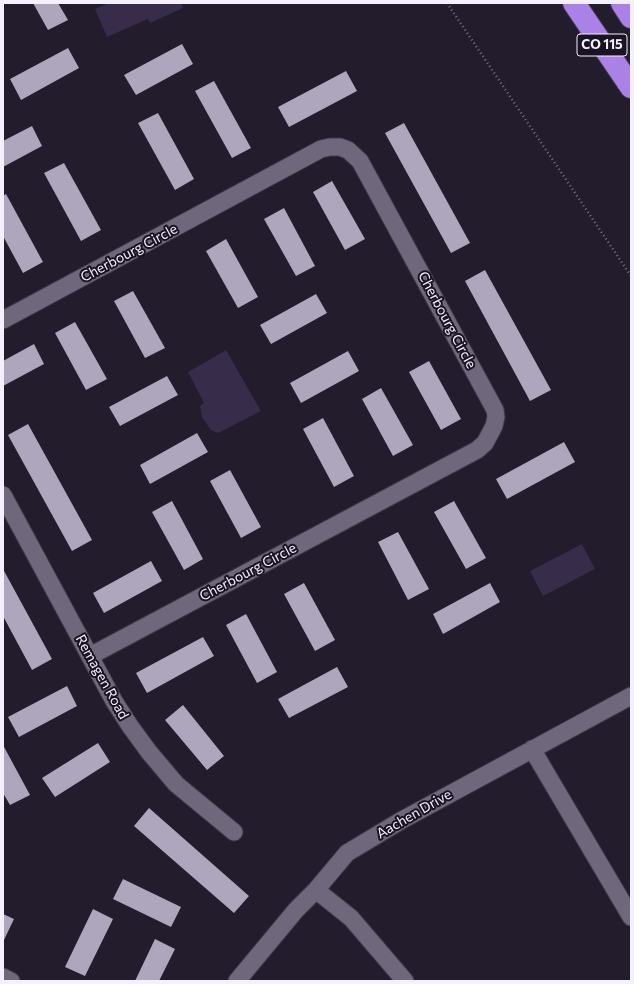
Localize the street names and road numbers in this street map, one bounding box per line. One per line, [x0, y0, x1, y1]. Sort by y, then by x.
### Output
road number: CO 115 [577, 34, 627, 56]
street label: Cherbourg Circle [78, 220, 180, 286]
street label: Cherbourg Circle [414, 269, 480, 371]
street label: Cherbourg Circle [197, 539, 299, 605]
street label: Remagen Road [72, 632, 132, 722]
street label: Aachen Drive [374, 786, 454, 842]

